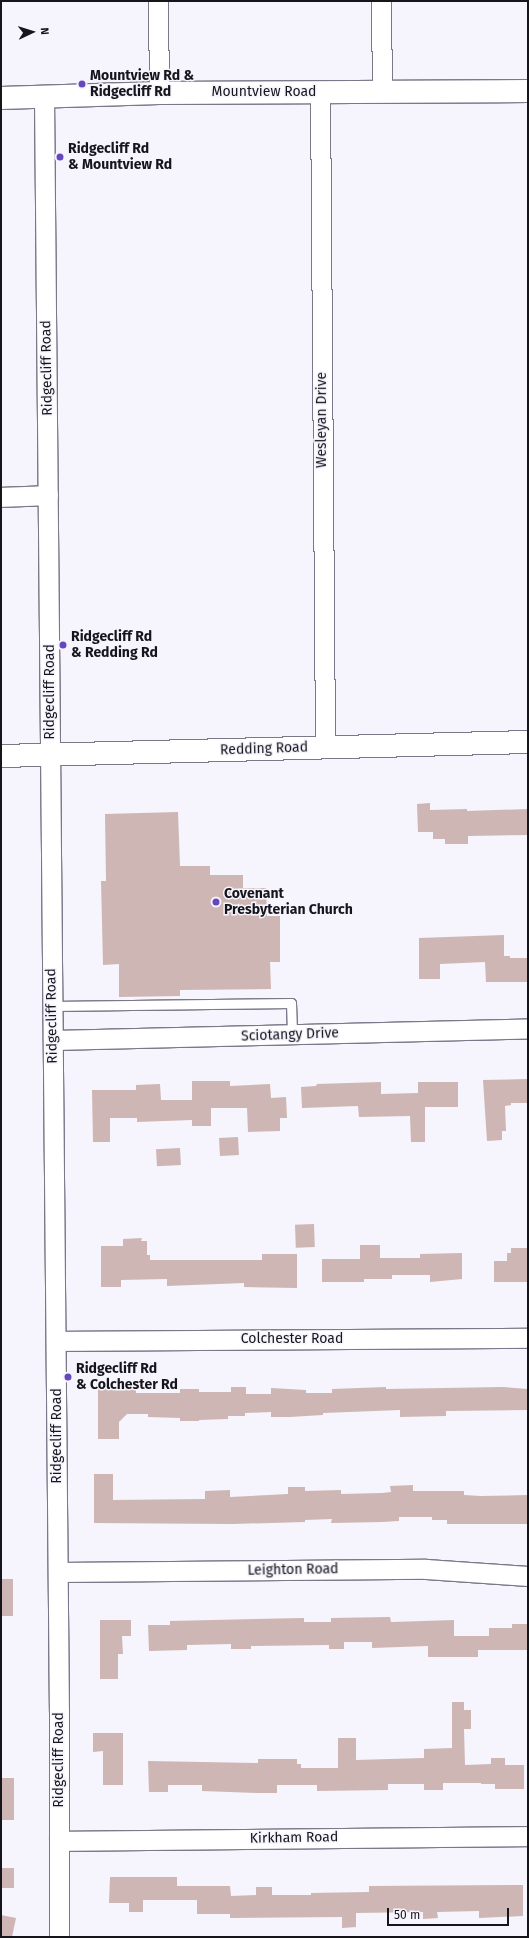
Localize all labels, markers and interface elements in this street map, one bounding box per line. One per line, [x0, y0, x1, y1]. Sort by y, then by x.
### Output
north arrow [12, 12, 52, 52]
text: N [38, 27, 51, 35]
place label: Mountview Rd & Ridgecliff Rd [90, 68, 194, 100]
marker: Mountview Rd & Ridgecliff Rd [77, 79, 87, 89]
street label: Mountview Road [212, 84, 316, 100]
place label: Ridgecliff Rd & Mountview Rd [68, 141, 172, 174]
marker: Ridgecliff Rd & Mountview Rd [55, 152, 65, 162]
street label: Ridgecliff Road [38, 320, 56, 416]
street label: Wesleyan Drive [314, 372, 330, 468]
place label: Ridgecliff Rd & Redding Rd [71, 629, 158, 662]
marker: Ridgecliff Rd & Redding Rd [58, 640, 68, 650]
street label: Ridgecliff Road [42, 644, 58, 740]
street label: Redding Road [220, 739, 308, 759]
place label: Covenant Presbyterian Church [224, 886, 353, 918]
marker: Covenant Presbyterian Church [211, 897, 221, 907]
street label: Ridgecliff Road [43, 968, 61, 1064]
street label: Sciotangy Drive [241, 1025, 339, 1045]
street label: Colchester Road [241, 1331, 343, 1347]
place label: Ridgecliff Rd & Colchester Rd [76, 1361, 178, 1394]
marker: Ridgecliff Rd & Colchester Rd [63, 1372, 73, 1382]
street label: Ridgecliff Road [49, 1388, 65, 1484]
street label: Leighton Road [247, 1561, 339, 1579]
street label: Ridgecliff Road [51, 1712, 67, 1808]
street label: Kirkham Road [250, 1829, 338, 1847]
scale bar [389, 1900, 511, 1926]
text: 50 m [394, 1908, 420, 1922]

